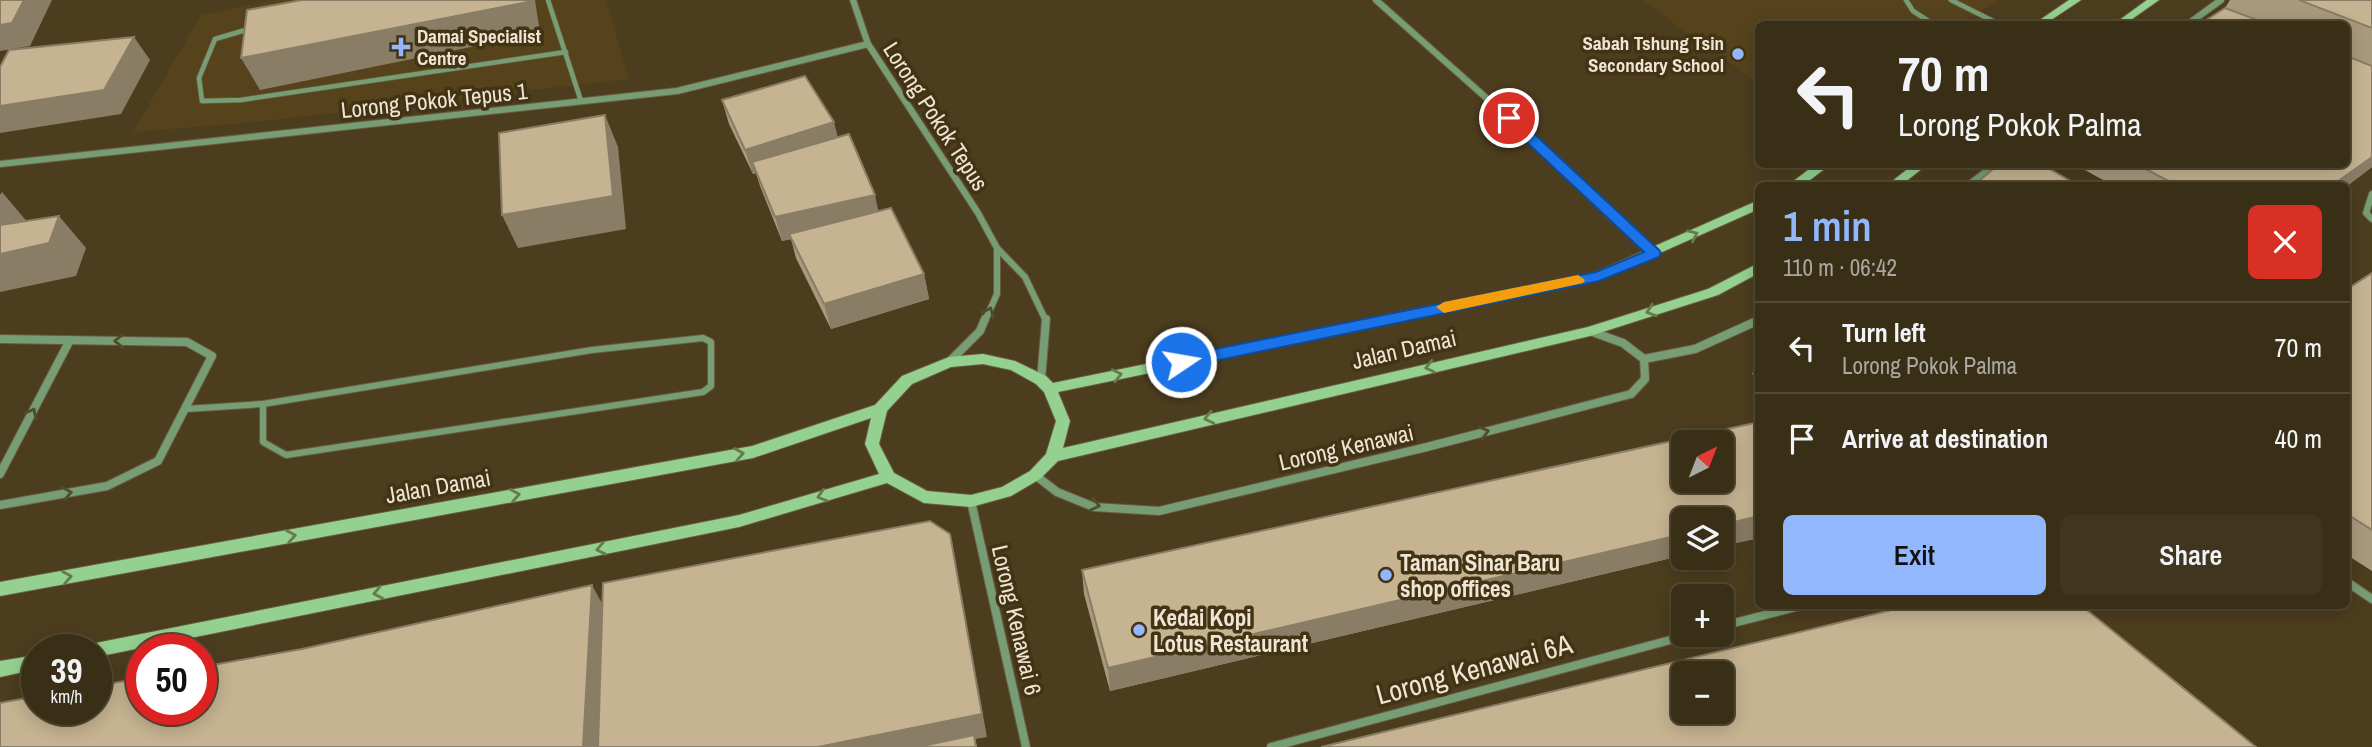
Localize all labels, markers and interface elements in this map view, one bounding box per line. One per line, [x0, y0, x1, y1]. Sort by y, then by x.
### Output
place label: Damai Specialist Centre [417, 23, 541, 71]
place label: Sabah Tshung Tsin Secondary School [1583, 30, 1724, 78]
street label: Lorong Pokok Tepus [876, 36, 996, 196]
marker: Damai Specialist Centre [391, 37, 411, 57]
text: 70 m [1898, 40, 1990, 106]
marker: Sabah Tshung Tsin Secondary School [1730, 46, 1746, 62]
icon: left [1783, 49, 1874, 140]
street label: Lorong Pokok Tepus 1 [339, 75, 529, 125]
pin [1479, 88, 1539, 148]
icon: arrive [1490, 99, 1528, 137]
text: Lorong Pokok Palma [1898, 103, 2142, 146]
text: 1 min [1783, 198, 1872, 254]
button: close [2248, 205, 2322, 279]
one-way arrow [1686, 229, 1698, 243]
text: 110 m · 06:42 [1783, 252, 1897, 283]
one-way arrow [1645, 303, 1657, 318]
one-way arrow [981, 307, 995, 319]
text: Turn left [1842, 315, 1926, 350]
street label: Jalan Damai [1349, 322, 1459, 376]
position arrow [1144, 325, 1218, 399]
icon: left [1783, 329, 1821, 367]
text: 70 m [2275, 330, 2322, 365]
one-way arrow [113, 333, 124, 349]
text: Lorong Pokok Palma [1842, 350, 2017, 381]
one-way arrow [1424, 358, 1436, 373]
one-way arrow [1111, 368, 1123, 383]
one-way arrow [23, 408, 37, 420]
one-way arrow [1203, 410, 1215, 424]
street label: Lorong Kenawai [1276, 416, 1416, 478]
icon: arrive [1783, 420, 1821, 458]
text: Arrive at destination [1842, 421, 2048, 456]
text: 40 m [2275, 421, 2322, 456]
one-way arrow [1478, 426, 1490, 440]
north arrow [1671, 430, 1734, 494]
map controls [1671, 430, 1734, 724]
one-way arrow [733, 447, 745, 462]
street label: Jalan Damai [383, 462, 493, 510]
one-way arrow [61, 486, 73, 501]
one-way arrow [509, 488, 521, 503]
one-way arrow [816, 488, 828, 503]
one-way arrow [1088, 497, 1100, 512]
button: layers [1671, 507, 1734, 570]
button: Exit [1783, 515, 2046, 595]
button: Share [2060, 515, 2322, 595]
one-way arrow [285, 529, 297, 544]
one-way arrow [595, 540, 607, 555]
street label: Lorong Kenawai 6 [985, 542, 1049, 698]
place label: Taman Sinar Baru shop offices [1400, 547, 1560, 604]
marker: Taman Sinar Baru shop offices [1378, 567, 1394, 583]
one-way arrow [61, 570, 73, 585]
button: + [1671, 584, 1734, 647]
one-way arrow [372, 585, 384, 600]
place label: Kedai Kopi Lotus Restaurant [1153, 602, 1308, 659]
marker: Kedai Kopi Lotus Restaurant [1131, 622, 1147, 638]
street label: Lorong Kenawai 6A [1372, 624, 1577, 713]
speed limit sign: 50 [126, 634, 217, 725]
text: 39 [51, 647, 82, 694]
button: − [1671, 661, 1734, 724]
text: km/h [51, 684, 83, 709]

